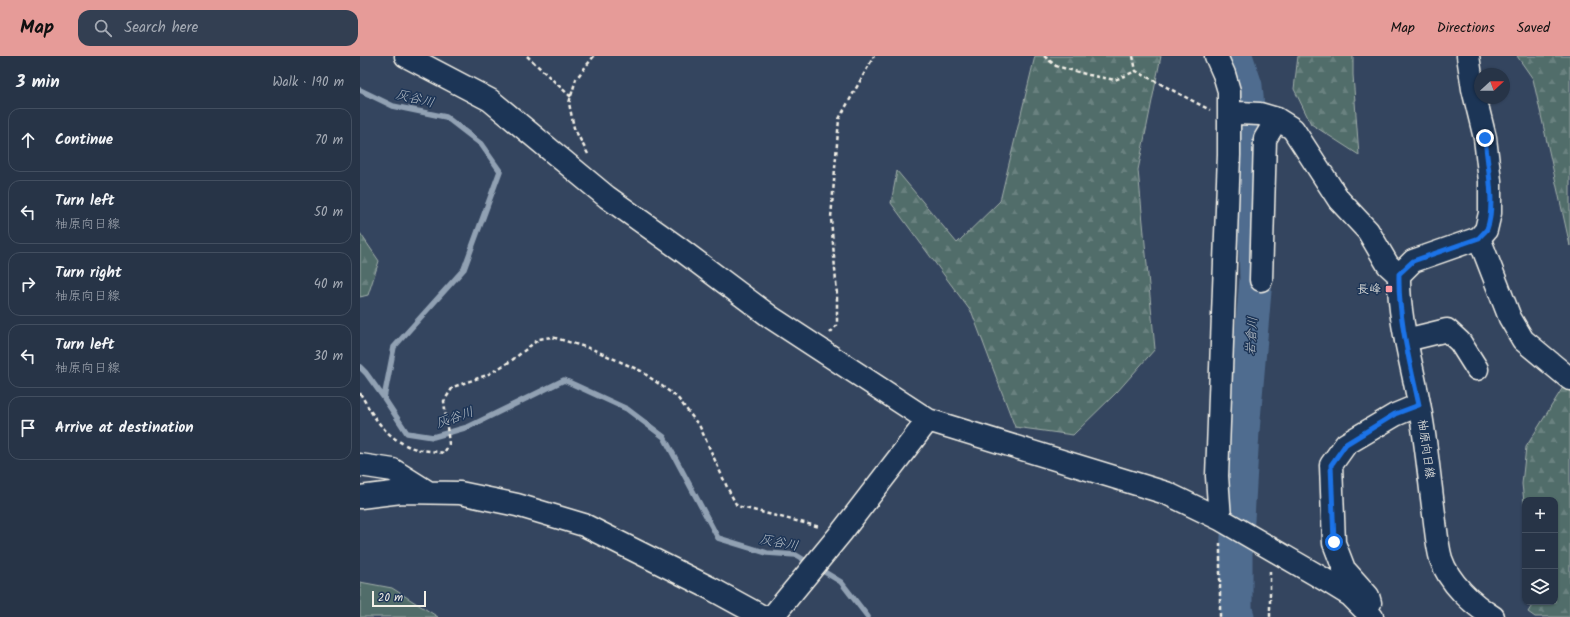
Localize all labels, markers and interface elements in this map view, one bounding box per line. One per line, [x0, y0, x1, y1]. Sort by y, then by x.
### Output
search box [78, 10, 358, 46]
text: Map [20, 13, 54, 43]
text: Search here [124, 16, 198, 40]
icon: search [92, 17, 114, 39]
text: Map [1390, 17, 1415, 39]
text: Directions [1437, 17, 1495, 39]
text: Saved [1517, 17, 1550, 39]
north arrow [1474, 68, 1510, 104]
text: 3 min [16, 69, 60, 96]
text: Walk · 190 m [272, 72, 344, 93]
water label: 灰谷川 [394, 84, 436, 114]
text: Continue [55, 128, 113, 152]
icon: ahead [17, 129, 39, 151]
route end [1476, 129, 1494, 147]
text: 70 m [315, 130, 343, 151]
text: Turn left [55, 189, 115, 213]
icon: left [17, 201, 39, 223]
text: 50 m [314, 202, 343, 223]
text: 柚原向日線 [55, 214, 120, 235]
text: Turn right [55, 261, 122, 285]
icon: right [17, 273, 39, 295]
text: 40 m [314, 274, 343, 295]
place label: 長峰 [1357, 280, 1381, 299]
marker: 長峰 [1384, 284, 1394, 294]
text: 柚原向日線 [55, 286, 120, 307]
water label: 岩倉川 [1240, 316, 1264, 356]
text: Turn left [55, 333, 115, 357]
icon: left [17, 345, 39, 367]
text: 30 m [314, 346, 343, 367]
text: 柚原向日線 [55, 358, 120, 379]
water label: 灰谷川 [433, 402, 477, 434]
text: Arrive at destination [55, 416, 194, 440]
icon: arrive [17, 417, 39, 439]
street label: 柚原向日線 [1412, 418, 1440, 480]
map controls [1522, 497, 1558, 605]
button: + [1522, 497, 1558, 533]
water label: 灰谷川 [758, 529, 800, 557]
route start [1325, 533, 1343, 551]
button: − [1522, 533, 1558, 569]
button: layers [1522, 569, 1558, 605]
scale bar [372, 589, 426, 608]
text: 20 m [378, 589, 403, 607]

